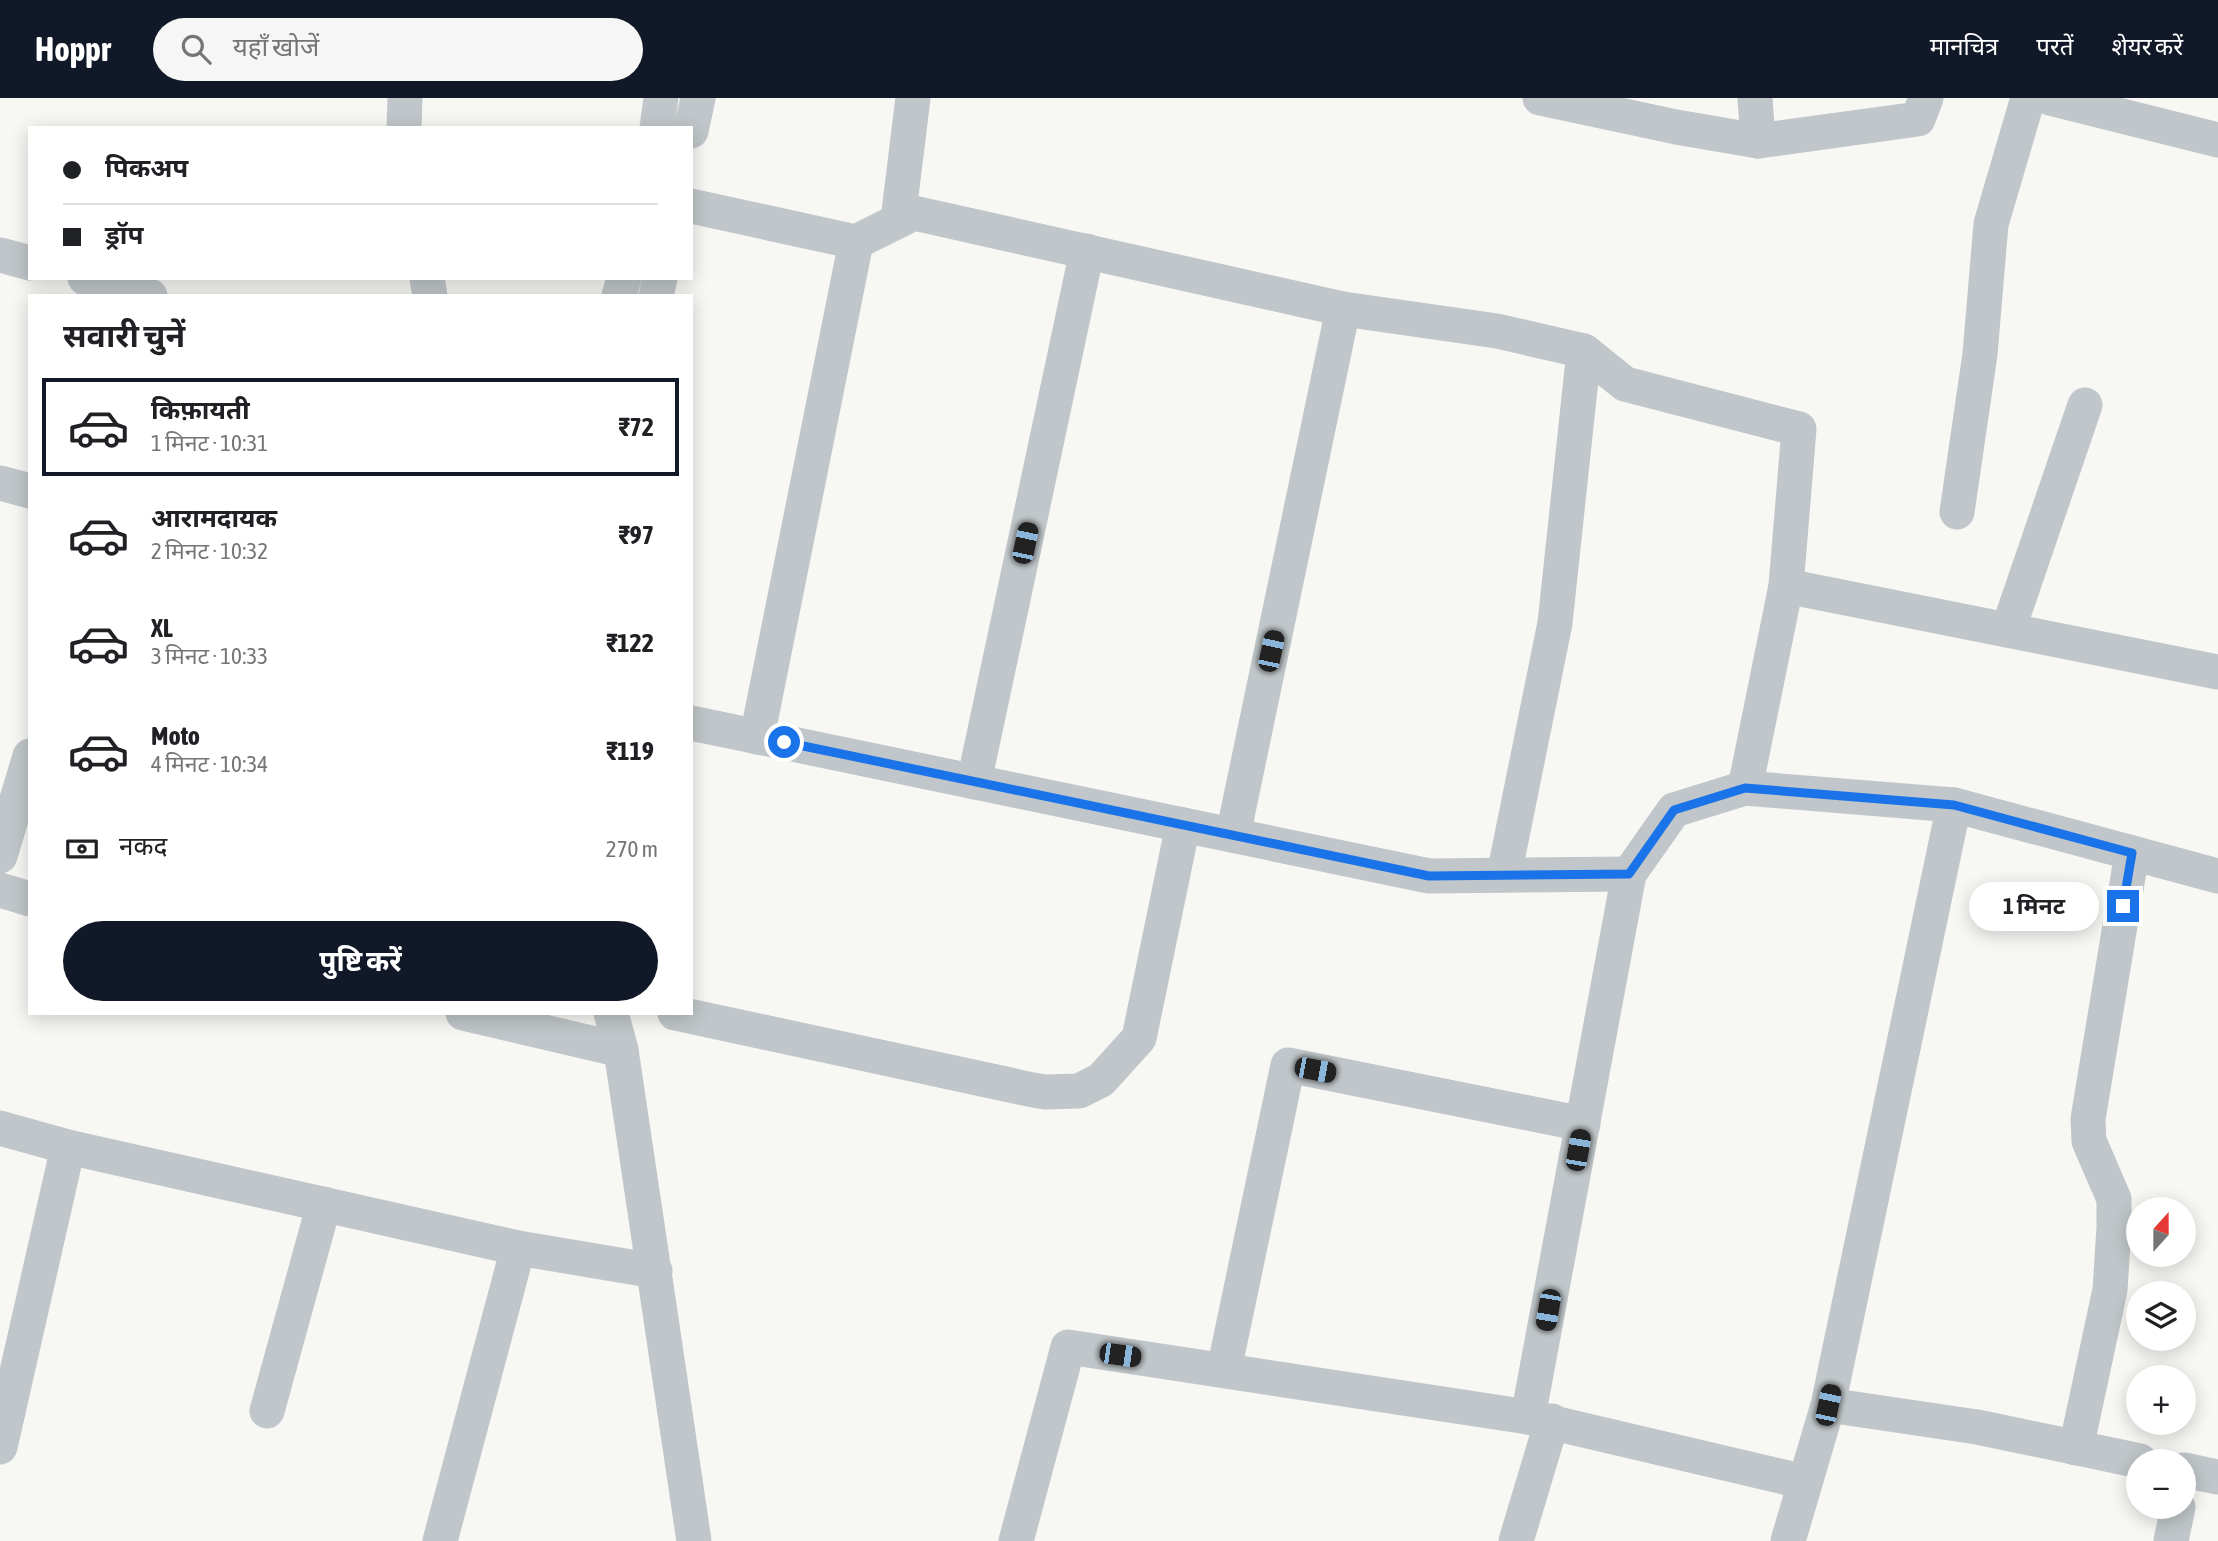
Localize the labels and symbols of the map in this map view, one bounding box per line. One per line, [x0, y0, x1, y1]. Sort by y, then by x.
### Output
car [1011, 520, 1040, 566]
car [1257, 628, 1286, 674]
route start [768, 726, 800, 758]
callout: 1 मिनट [1969, 882, 2098, 930]
route end [2107, 890, 2139, 922]
car [1293, 1056, 1338, 1084]
car [1565, 1127, 1592, 1173]
north arrow [2126, 1197, 2196, 1267]
car [1535, 1287, 1562, 1333]
car [1098, 1342, 1143, 1368]
car [1814, 1382, 1843, 1428]

